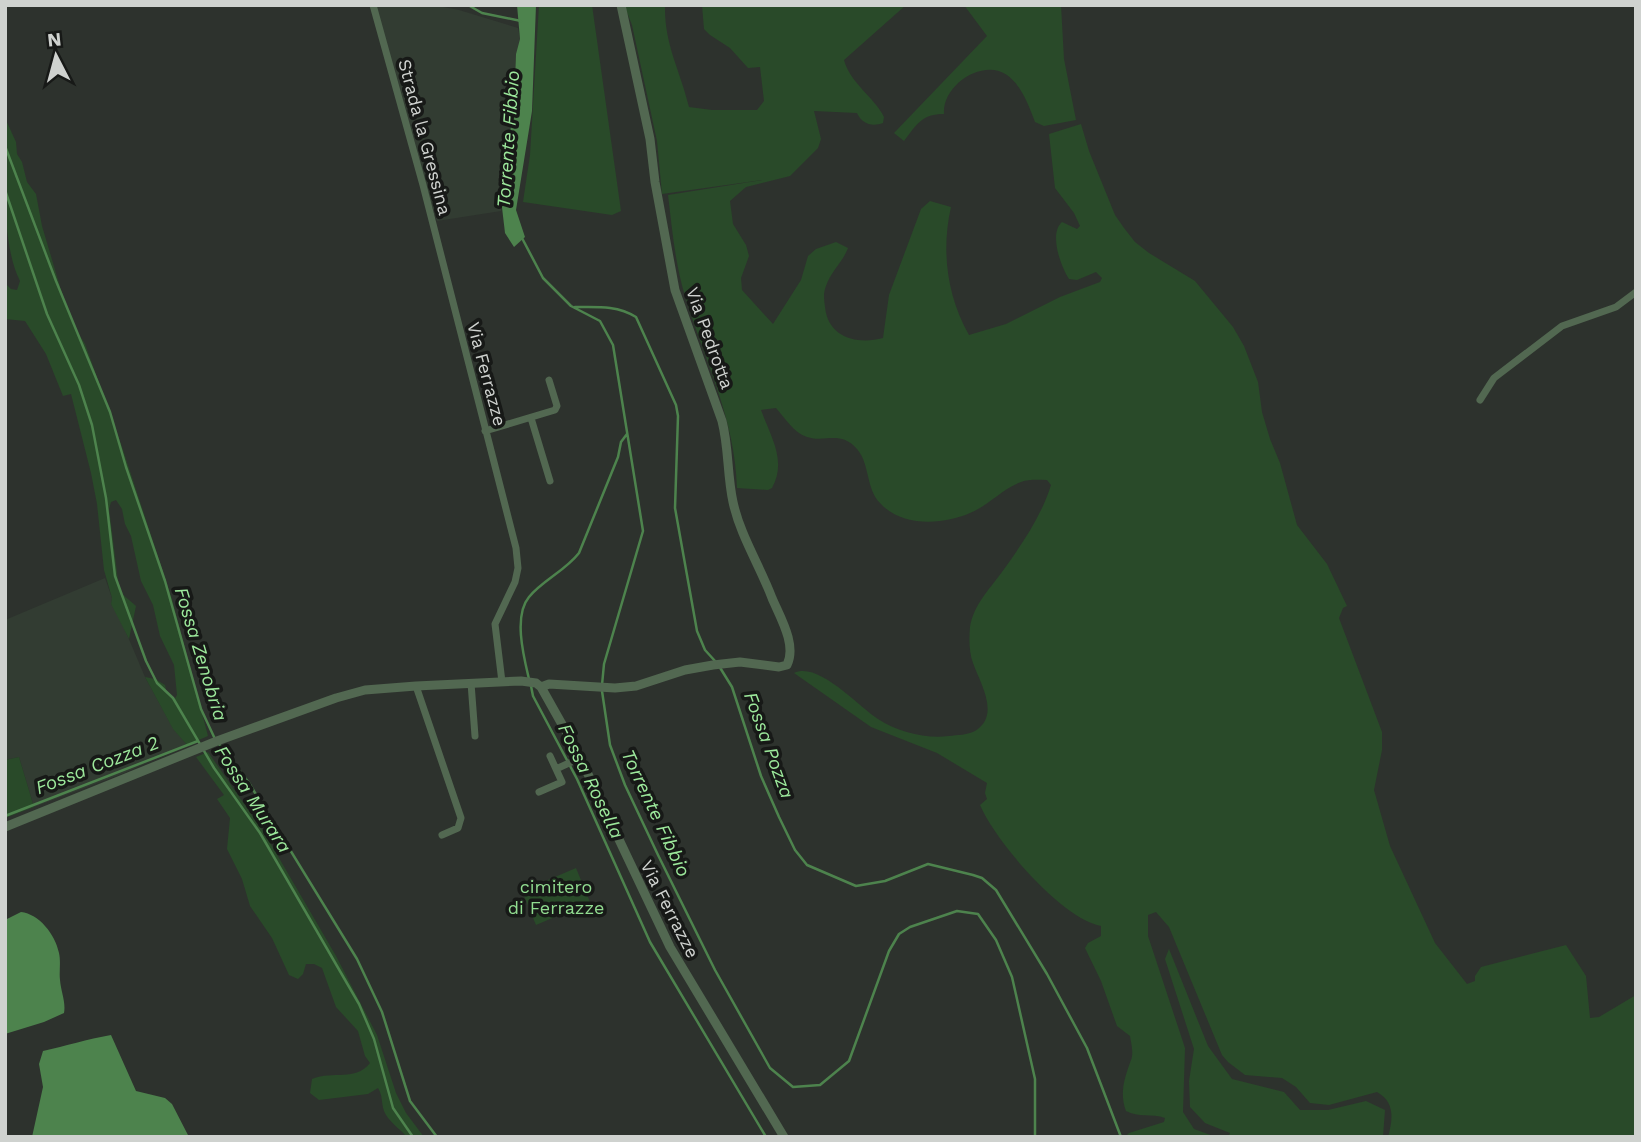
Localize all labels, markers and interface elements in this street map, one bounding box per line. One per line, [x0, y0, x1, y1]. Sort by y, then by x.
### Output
north arrow [21, 21, 91, 91]
text: N [46, 27, 62, 52]
street label: Strada la Gressina [394, 57, 456, 217]
water label: Torrente Fibbio [492, 69, 524, 209]
street label: Via Pedrotta [682, 284, 738, 392]
street label: Via Ferrazze [463, 320, 511, 428]
water label: Fossa Zenobria [170, 584, 232, 724]
water label: Fossa Pozza [739, 689, 799, 802]
water label: Fossa Rosella [553, 720, 629, 843]
water label: Fossa Cozza 2 [32, 731, 162, 799]
water label: Fossa Murara [210, 741, 296, 857]
water label: Torrente Fibbio [616, 746, 696, 880]
street label: Via Ferrazze [636, 857, 704, 961]
park label: cimitero di Ferrazze [508, 876, 604, 918]

